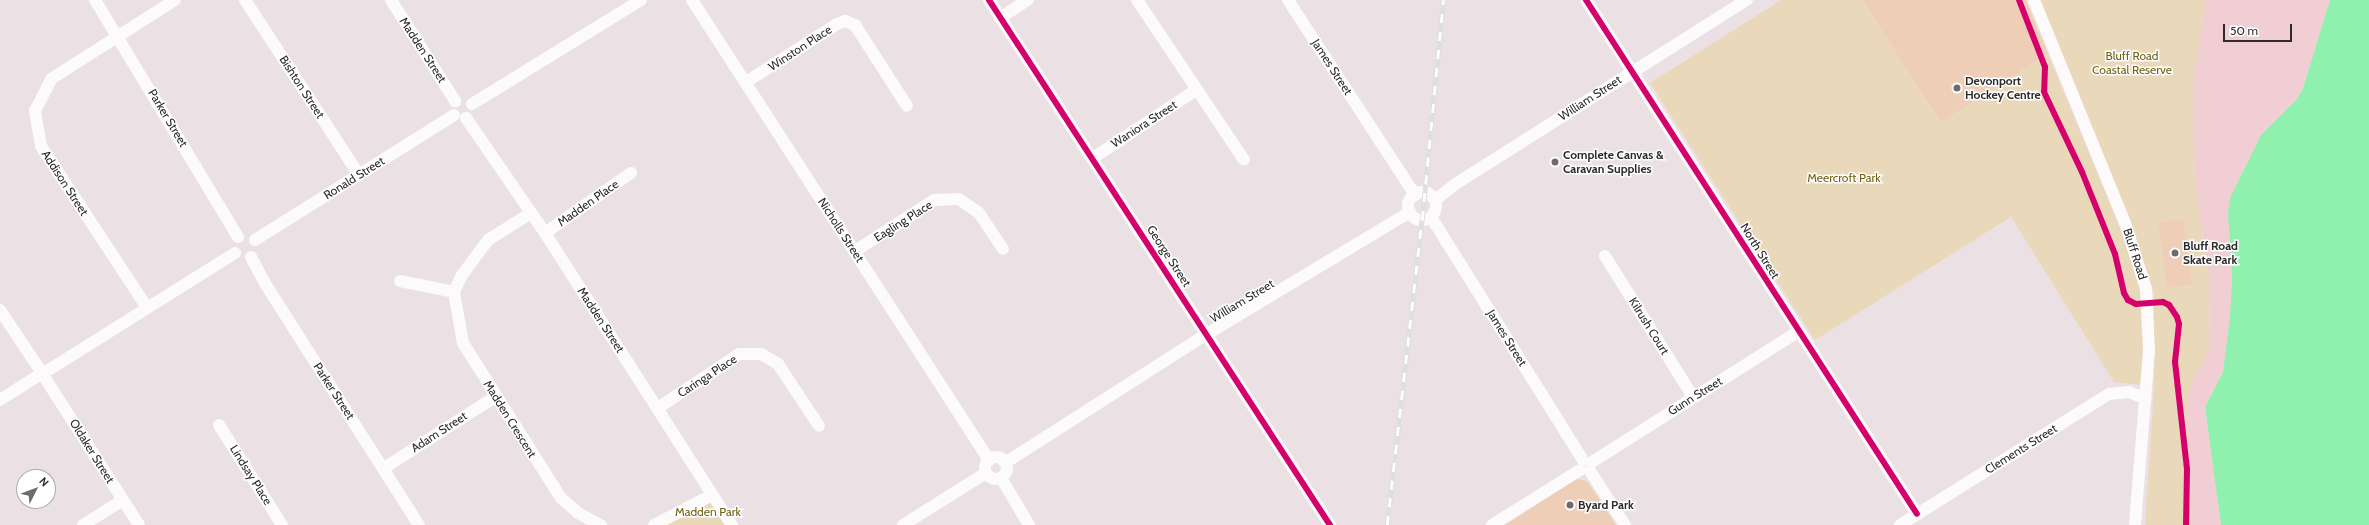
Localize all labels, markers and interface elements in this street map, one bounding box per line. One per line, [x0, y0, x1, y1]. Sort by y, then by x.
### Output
street label: Madden Street [396, 15, 450, 85]
scale bar [2225, 16, 2294, 42]
street label: Winston Place [766, 22, 834, 74]
text: 50 m [2230, 23, 2258, 38]
street label: James Street [1309, 36, 1355, 98]
park label: Bluff Road Coastal Reserve [2092, 49, 2172, 77]
street label: Bishton Street [276, 53, 328, 121]
street label: William Street [1556, 72, 1624, 124]
place label: Devonport Hockey Centre [1965, 74, 2041, 102]
marker: Devonport Hockey Centre [1952, 83, 1962, 93]
street label: Parker Street [145, 87, 191, 149]
street label: Waniora Street [1108, 97, 1180, 151]
street label: Addison Street [39, 148, 91, 218]
place label: Complete Canvas & Caravan Supplies [1563, 148, 1664, 176]
street label: Ronald Street [321, 154, 387, 202]
marker: Complete Canvas & Caravan Supplies [1550, 157, 1560, 167]
park label: Meercroft Park [1807, 171, 1881, 185]
street label: Madden Place [555, 177, 621, 229]
street label: Nicholls Street [815, 195, 867, 265]
street label: Eagling Place [871, 197, 935, 245]
street label: North Street [1737, 221, 1783, 281]
street label: George Street [1144, 223, 1194, 289]
street label: Bluff Road [2120, 227, 2150, 281]
place label: Bluff Road Skate Park [2183, 239, 2238, 267]
marker: Bluff Road Skate Park [2170, 248, 2180, 258]
street label: William Street [1207, 276, 1277, 326]
street label: Madden Street [574, 285, 628, 355]
street label: Kilrush Court [1626, 295, 1672, 357]
street label: James Street [1484, 307, 1530, 369]
street label: Caringa Place [675, 352, 739, 400]
street label: Parker Street [310, 360, 358, 422]
street label: Gunn Street [1665, 374, 1725, 418]
street label: Madden Crescent [480, 378, 540, 460]
street label: Adam Street [408, 409, 470, 455]
street label: Oldaker Street [67, 416, 117, 486]
street label: Clements Street [1982, 421, 2060, 477]
street label: Lindsay Place [227, 442, 275, 508]
north arrow [16, 469, 56, 509]
text: N [36, 474, 52, 489]
place label: Byard Park [1578, 498, 1634, 512]
marker: Byard Park [1565, 500, 1575, 510]
park label: Madden Park [675, 505, 741, 519]

